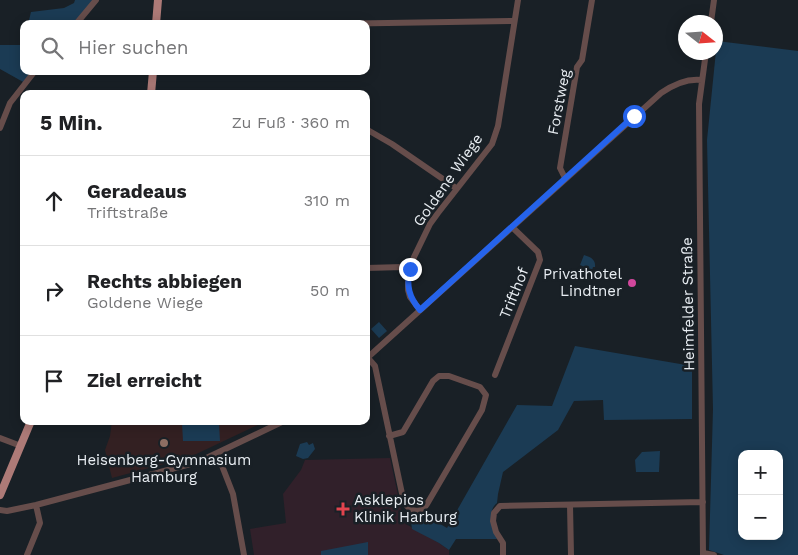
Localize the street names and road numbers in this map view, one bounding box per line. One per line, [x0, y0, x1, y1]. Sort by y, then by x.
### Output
street label: Forstweg [544, 68, 574, 136]
street label: Goldene Wiege [409, 130, 487, 230]
street label: Heimfelder Straße [678, 237, 698, 371]
street label: Trifthof [496, 265, 532, 321]

